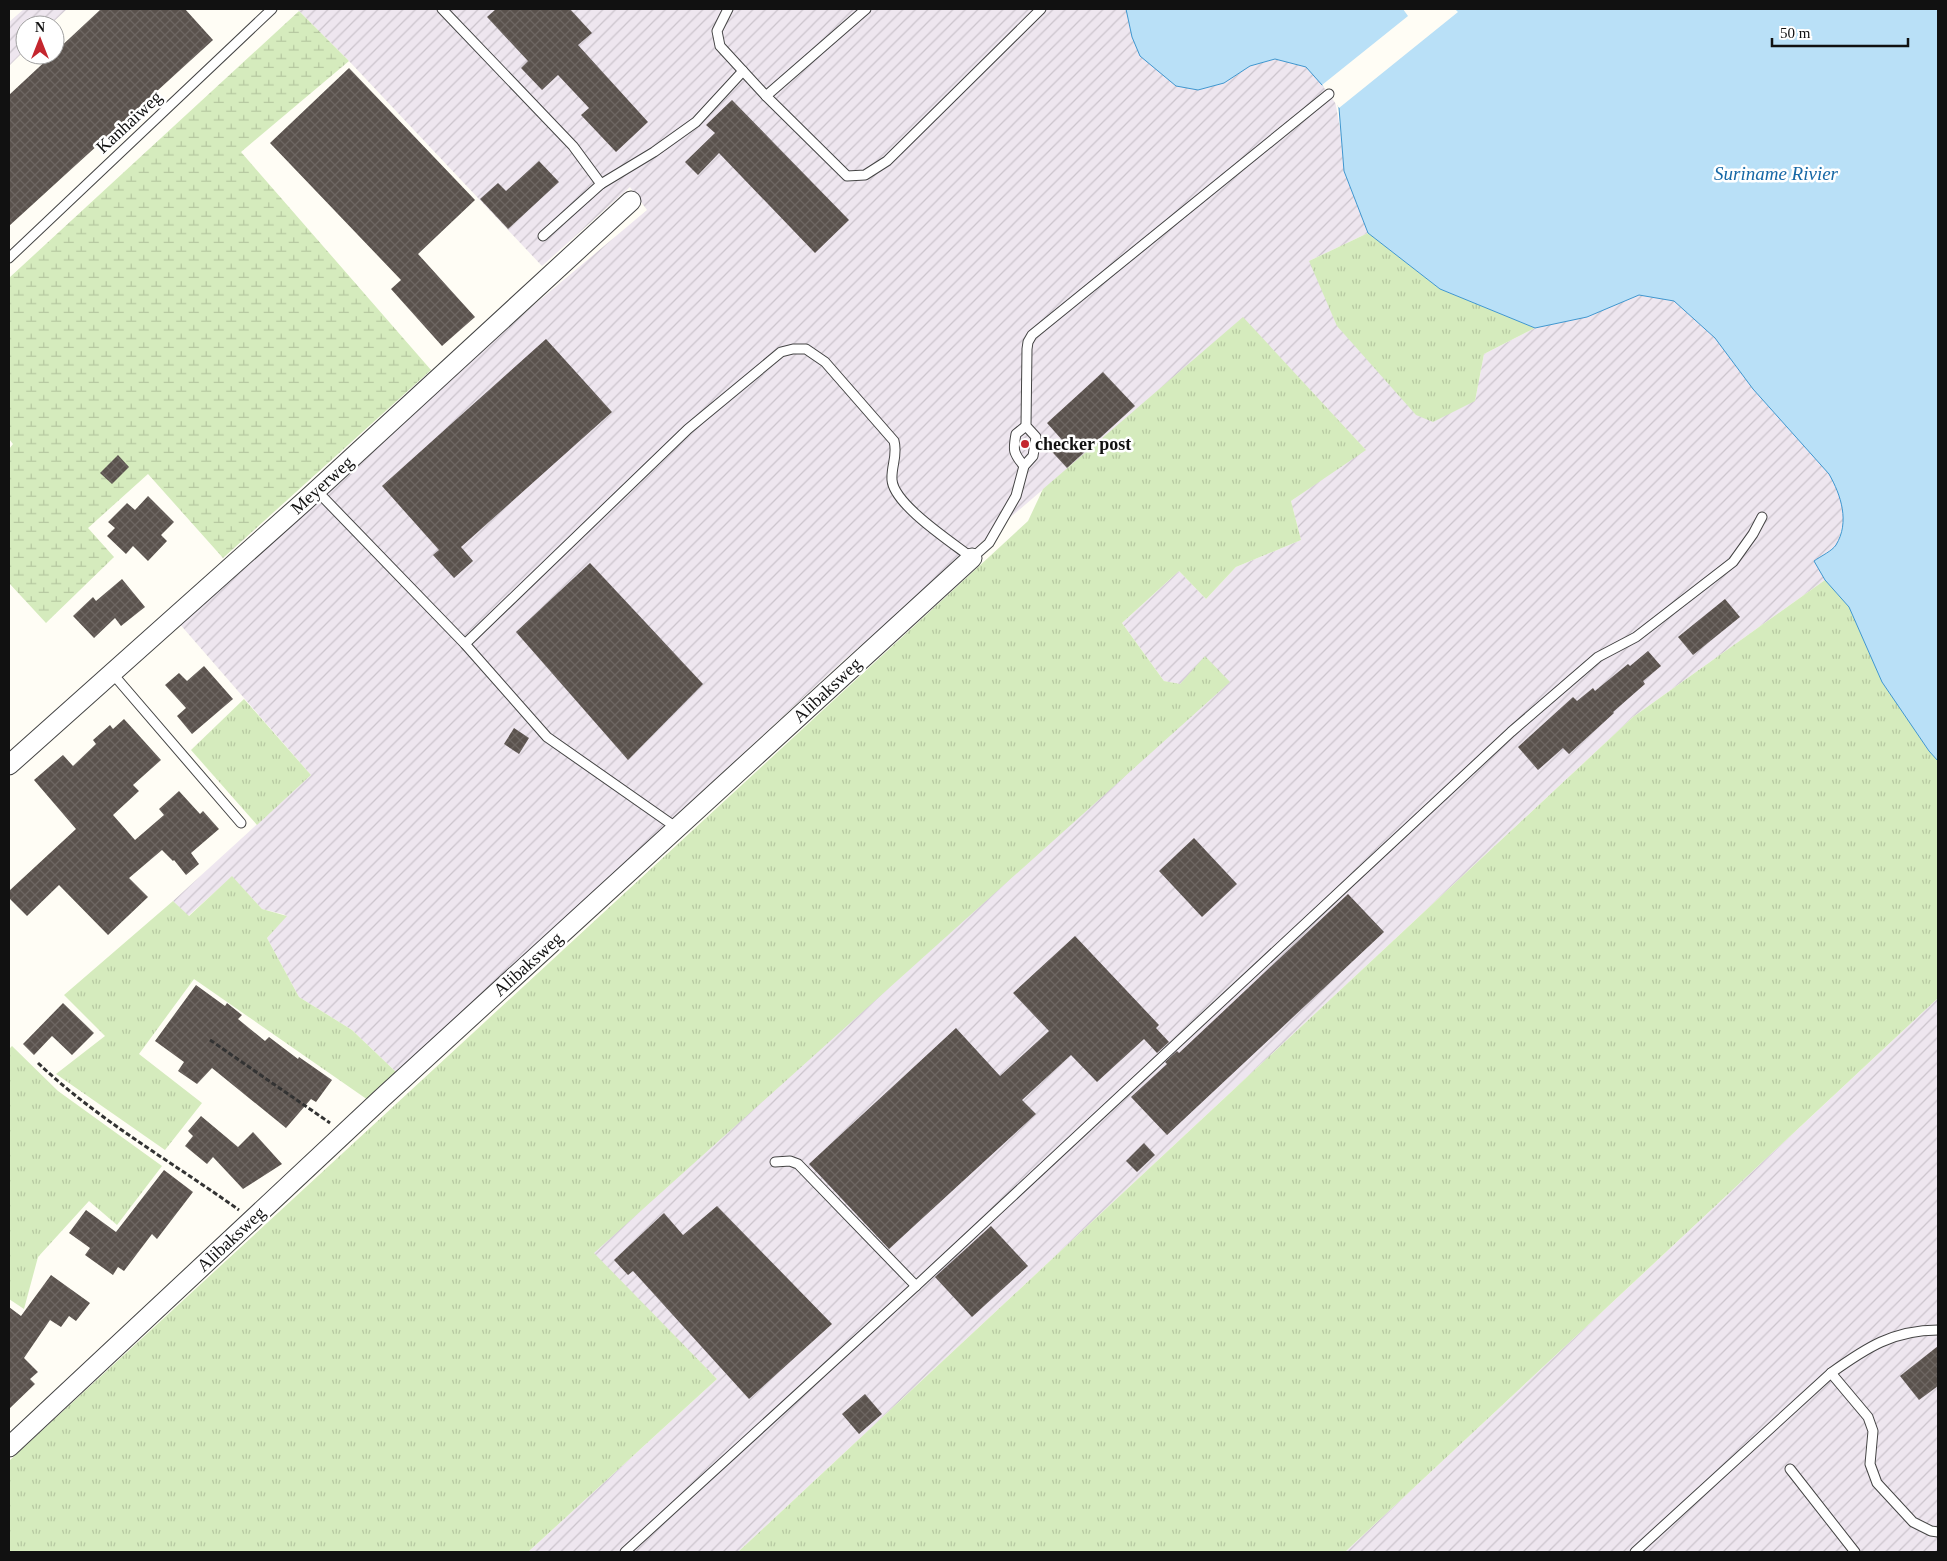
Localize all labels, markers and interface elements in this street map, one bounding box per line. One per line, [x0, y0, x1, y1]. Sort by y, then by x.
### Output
north arrow [15, 15, 65, 65]
scale bar [1772, 15, 1908, 47]
text: N [35, 20, 45, 35]
text: 50 m [1780, 25, 1811, 41]
street label: Kanhaiweg [92, 87, 166, 157]
water label: Suriname Rivier [1714, 163, 1839, 184]
place label: checker post [1035, 434, 1131, 454]
marker: checker post [1019, 438, 1031, 450]
street label: Meyerweg [287, 452, 357, 518]
street label: Alibaksweg [789, 653, 865, 727]
street label: Alibaksweg [489, 928, 567, 1000]
street label: Alibaksweg [193, 1202, 269, 1276]

